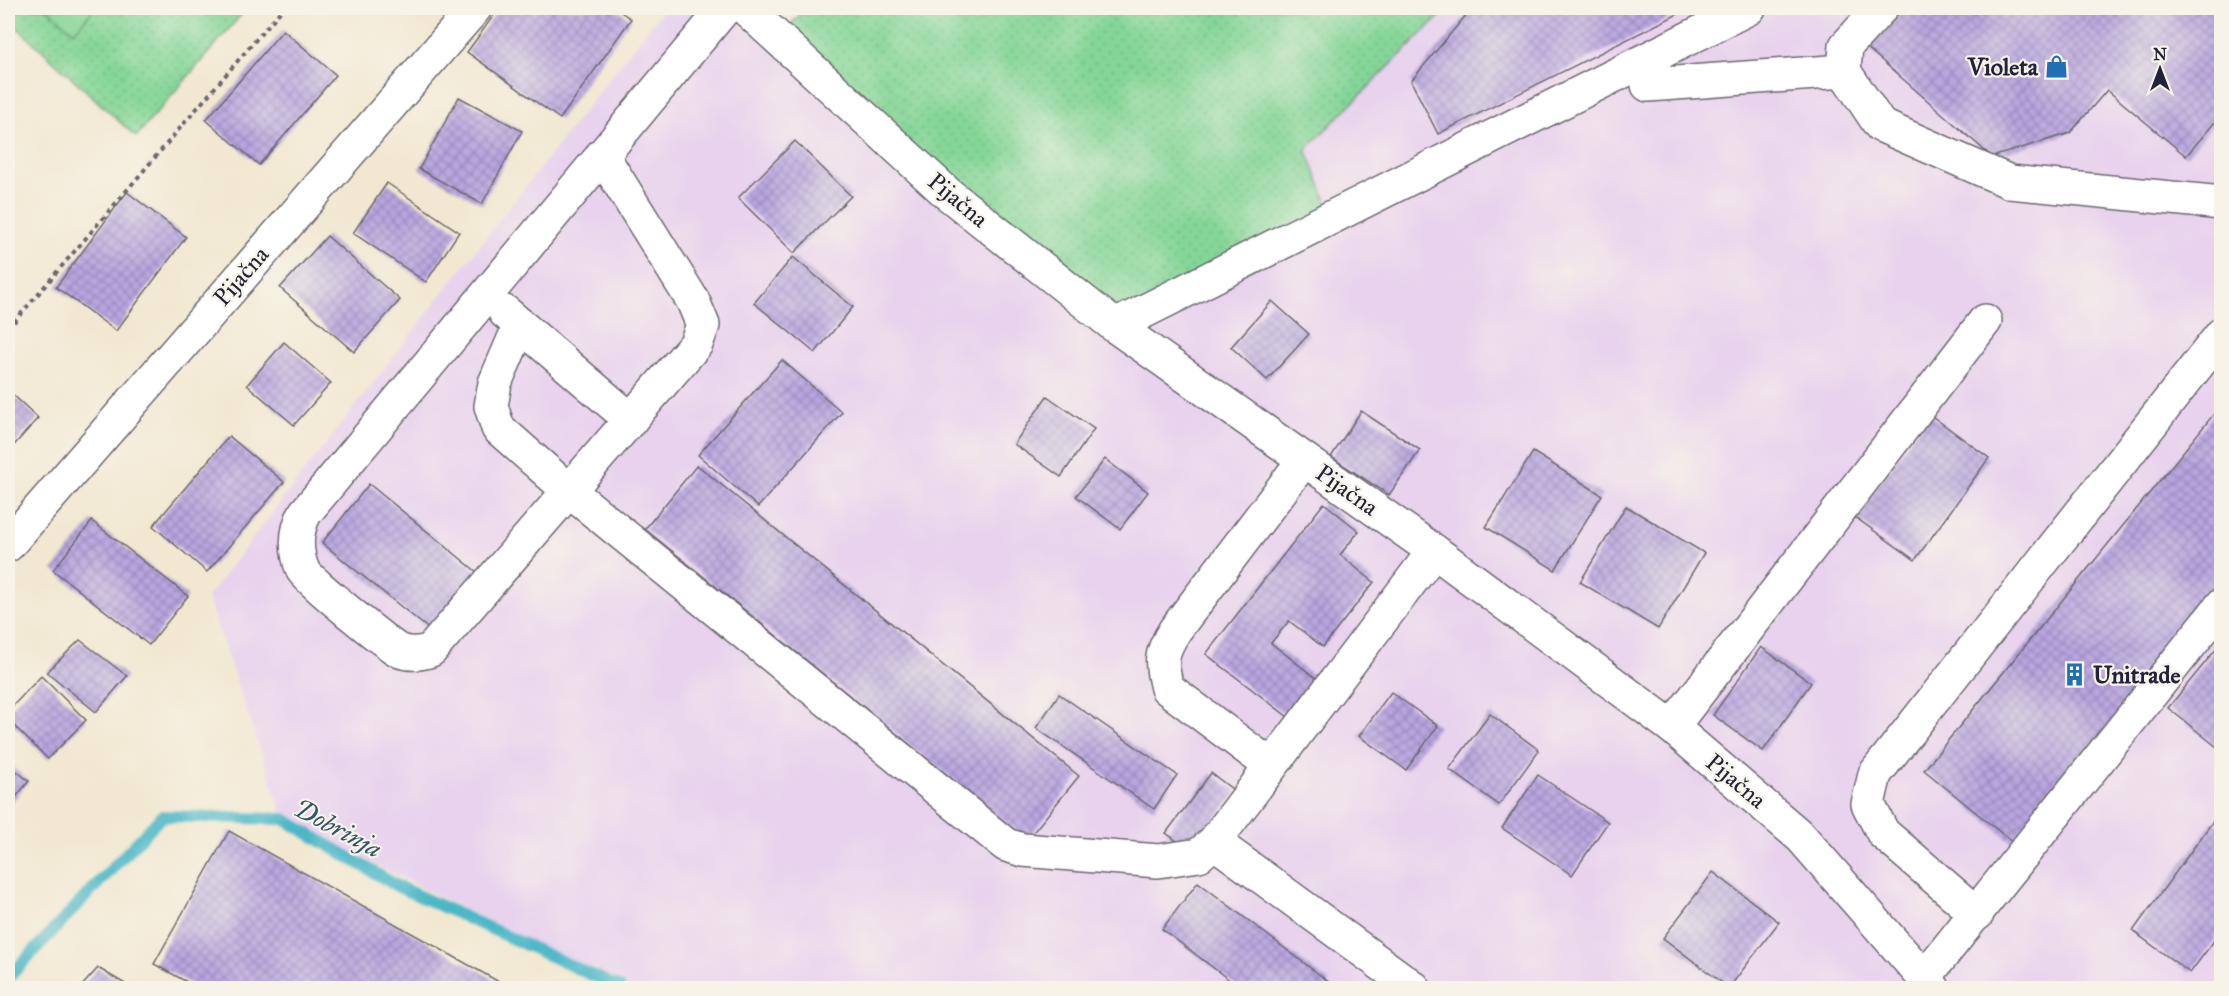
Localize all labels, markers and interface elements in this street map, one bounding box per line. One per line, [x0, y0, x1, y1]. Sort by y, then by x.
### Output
north arrow [2130, 39, 2190, 99]
text: N [2153, 45, 2167, 64]
place label: Violeta [1967, 52, 2039, 82]
shop icon: Violeta [2043, 54, 2069, 80]
street label: Pijačna [922, 166, 995, 234]
street label: Pijačna [207, 239, 276, 312]
street label: Pijačna [1310, 458, 1385, 523]
place label: Unitrade [2093, 660, 2181, 690]
building icon: Unitrade [2062, 662, 2088, 688]
street label: Pijačna [1700, 747, 1773, 815]
water label: Dobrinja [289, 792, 387, 864]

